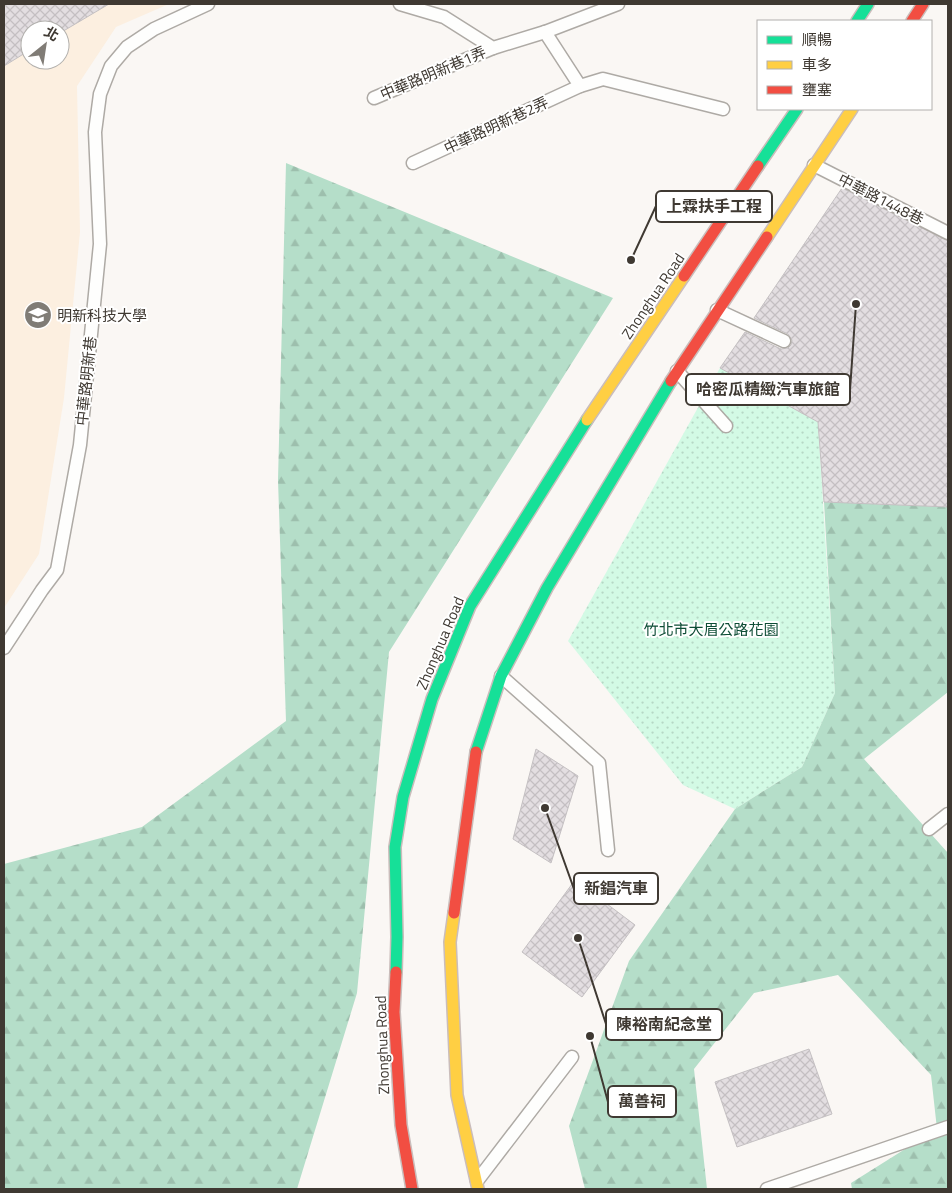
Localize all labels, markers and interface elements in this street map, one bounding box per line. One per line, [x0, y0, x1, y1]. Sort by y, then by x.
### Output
north arrow [20, 20, 70, 70]
legend [757, 20, 932, 110]
text: 北 [40, 21, 63, 46]
text: 順暢 [802, 28, 832, 51]
street label: 中華路明新巷1弄 [376, 40, 490, 106]
text: 車多 [802, 53, 832, 76]
text: 壅塞 [802, 78, 832, 101]
street label: 中華路明新巷2弄 [440, 91, 552, 159]
street label: 中華路1448巷 [834, 168, 928, 230]
callout: 上霖扶手工程 [656, 191, 772, 222]
text: 上霖扶手工程 [666, 194, 762, 218]
street label: Zhonghua Road [616, 248, 690, 344]
school or university icon: 明新科技大學 [23, 300, 53, 330]
place label: 明新科技大學 [57, 304, 147, 327]
street label: 中華路明新巷 [70, 335, 102, 427]
callout: 哈密瓜精緻汽車旅館 [686, 374, 850, 405]
text: 哈密瓜精緻汽車旅館 [696, 377, 840, 401]
street label: Zhonghua Road [410, 593, 470, 693]
park label: 竹北市大眉公路花園 [643, 618, 779, 641]
callout: 新錩汽車 [574, 873, 658, 904]
text: 新錩汽車 [584, 876, 648, 900]
street label: Zhonghua Road [369, 995, 395, 1095]
callout: 陳裕南紀念堂 [606, 1009, 722, 1040]
text: 陳裕南紀念堂 [616, 1012, 712, 1036]
callout: 萬善祠 [608, 1086, 676, 1117]
text: 萬善祠 [618, 1089, 666, 1113]

